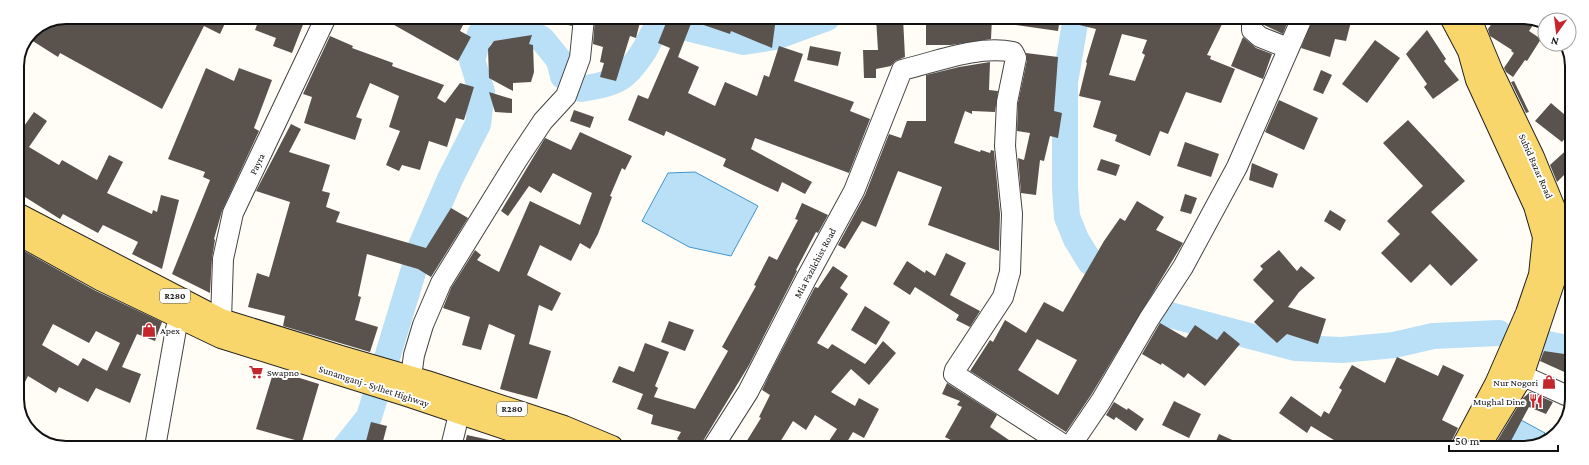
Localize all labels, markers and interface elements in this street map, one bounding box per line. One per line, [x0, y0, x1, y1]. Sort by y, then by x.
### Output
north arrow [1537, 12, 1577, 52]
text: N [1549, 35, 1560, 48]
street label: Subid Bazar Road [1517, 132, 1555, 201]
street label: Payra [247, 151, 267, 176]
street label: Mia Fazilchist Road [792, 225, 838, 300]
road number: R280 [160, 289, 190, 303]
shop icon: Apex [141, 322, 157, 338]
place label: Apex [160, 325, 180, 336]
street label: Sunamganj - Sylhet Highway [317, 363, 431, 410]
supermarket icon: Swapno [248, 364, 264, 380]
place label: Swapno [267, 367, 299, 378]
shop icon: Nur Nogori [1541, 374, 1557, 390]
place label: Nur Nogori [1493, 377, 1538, 388]
restaurant icon: Mughal Dine [1528, 393, 1544, 409]
place label: Mughal Dine [1473, 396, 1526, 407]
road number: R280 [497, 402, 527, 416]
scale bar [1449, 427, 1558, 453]
text: 50 m [1455, 434, 1480, 448]

